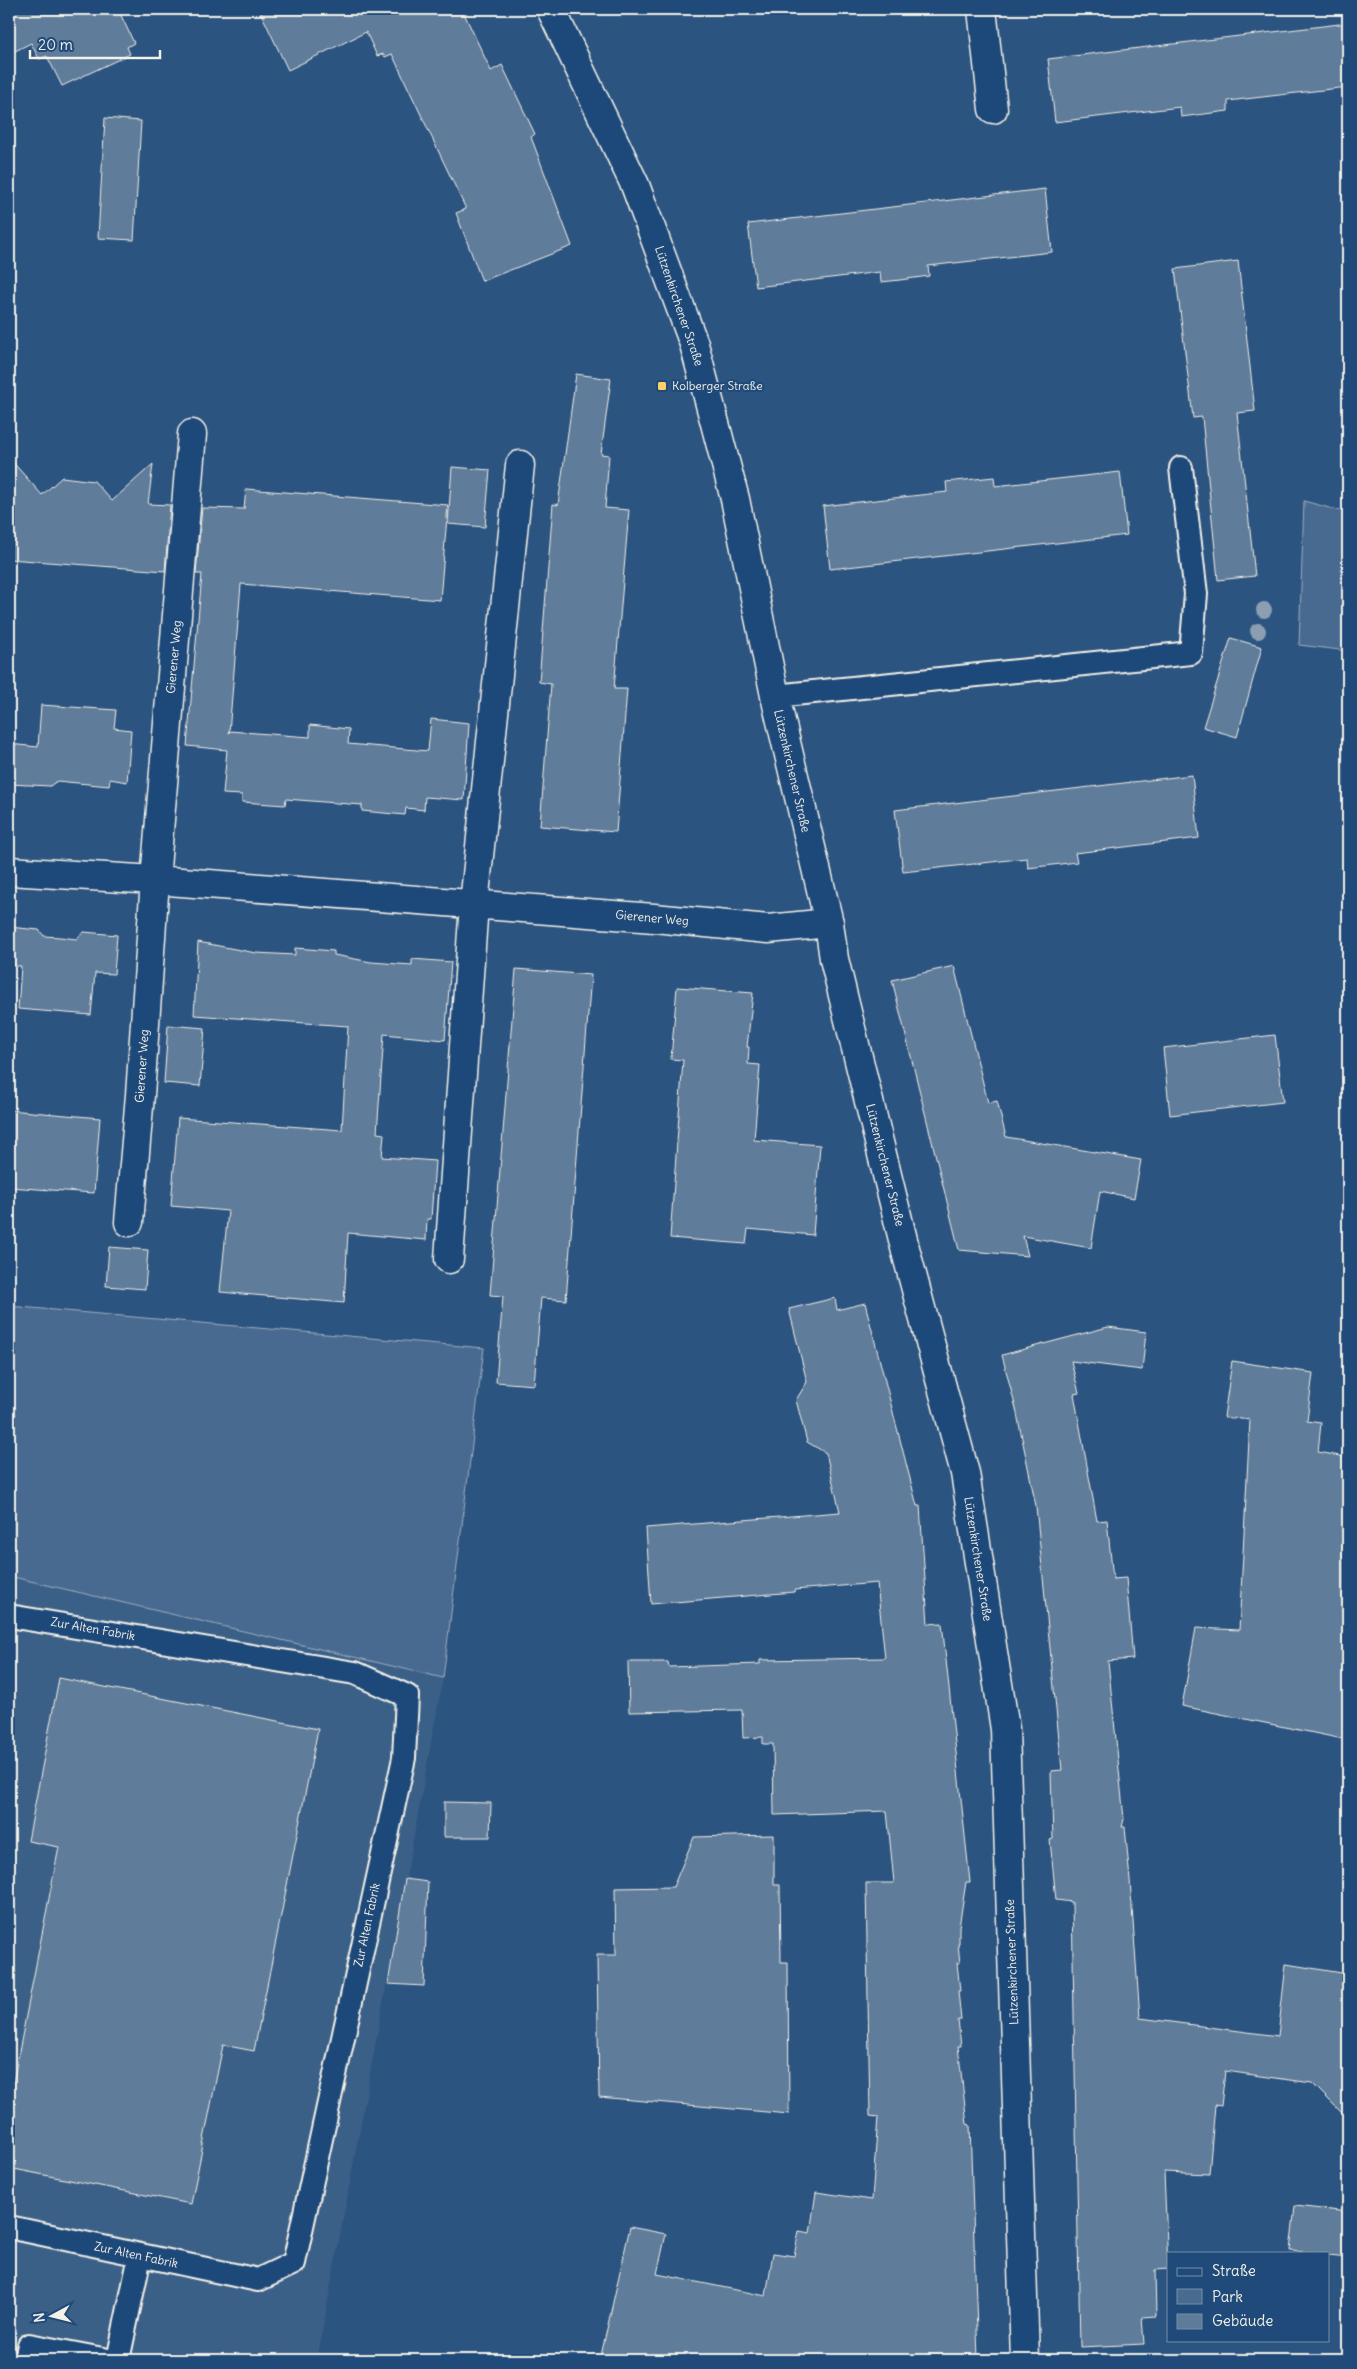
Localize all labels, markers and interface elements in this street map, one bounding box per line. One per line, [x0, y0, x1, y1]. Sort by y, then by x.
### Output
scale bar [30, 28, 160, 60]
text: 20 m [38, 35, 73, 54]
street label: Lützenkirchener Straße [652, 244, 707, 368]
place label: Kolberger Straße [672, 378, 763, 393]
marker: Kolberger Straße [656, 380, 668, 392]
street label: Gierener Weg [163, 620, 184, 694]
street label: Lützenkirchener Straße [771, 708, 814, 834]
street label: Gierener Weg [615, 907, 689, 928]
street label: Gierener Weg [131, 1029, 152, 1103]
street label: Lützenkirchener Straße [863, 1102, 908, 1228]
street label: Lützenkirchener Straße [961, 1496, 996, 1622]
street label: Zur Alten Fabrik [50, 1614, 136, 1643]
street label: Zur Alten Fabrik [350, 1882, 383, 1968]
street label: Lützenkirchener Straße [1002, 1899, 1021, 2025]
street label: Zur Alten Fabrik [93, 2238, 179, 2271]
legend [1167, 2252, 1330, 2342]
text: Straße [1212, 2261, 1256, 2280]
text: Park [1212, 2287, 1243, 2306]
north arrow [28, 2292, 78, 2342]
text: Gebäude [1212, 2311, 1273, 2330]
text: N [30, 2312, 49, 2323]

